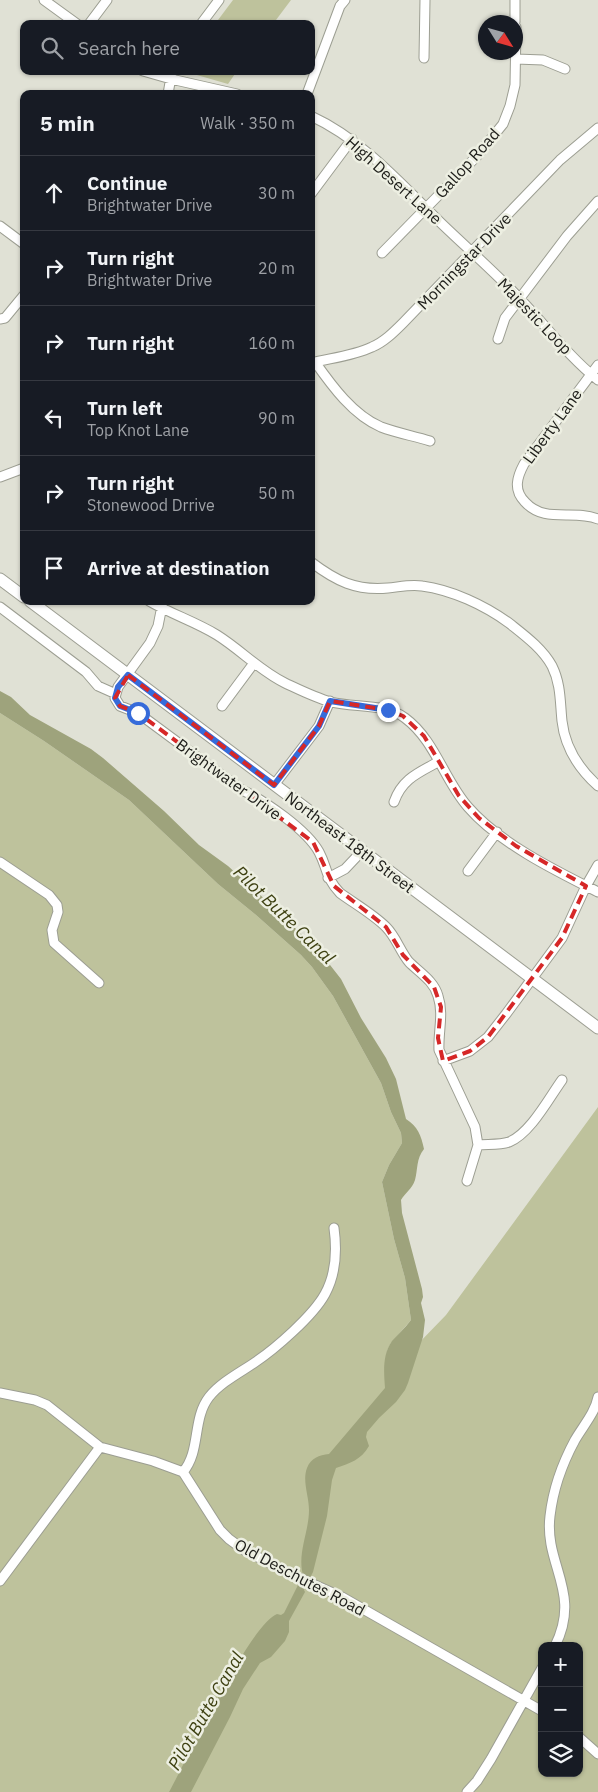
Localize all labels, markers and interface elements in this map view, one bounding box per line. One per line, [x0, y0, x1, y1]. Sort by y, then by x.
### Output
north arrow [478, 15, 523, 60]
search box [20, 20, 315, 75]
icon: search [38, 34, 66, 62]
text: Search here [78, 36, 180, 60]
text: 5 min [40, 109, 95, 137]
text: Walk · 350 m [200, 113, 295, 133]
street label: Gallop Road [430, 124, 504, 202]
street label: High Desert Lane [342, 132, 446, 229]
text: Continue [87, 171, 167, 195]
icon: ahead [40, 179, 68, 207]
text: 30 m [258, 183, 295, 203]
text: Brightwater Drive [87, 195, 212, 215]
street label: Morningstar Drive [413, 208, 515, 314]
text: Turn right [87, 246, 174, 270]
icon: right [40, 254, 68, 282]
text: 20 m [258, 258, 295, 278]
text: Brightwater Drive [87, 270, 212, 290]
street label: Majestic Loop [494, 274, 576, 358]
icon: right [40, 329, 68, 357]
text: Turn right [87, 331, 174, 355]
text: 160 m [248, 333, 295, 353]
street label: Liberty Lane [518, 384, 586, 467]
text: Turn left [87, 396, 163, 420]
icon: left [40, 404, 68, 432]
text: 90 m [258, 408, 295, 428]
text: Top Knot Lane [87, 420, 189, 440]
text: Turn right [87, 471, 174, 495]
icon: right [40, 479, 68, 507]
text: 50 m [258, 483, 295, 503]
text: Stonewood Drrive [87, 495, 215, 515]
icon: arrive [40, 554, 68, 582]
text: Arrive at destination [87, 556, 270, 580]
route end [377, 699, 400, 722]
route start [127, 702, 150, 725]
street label: Brightwater Drive [172, 734, 286, 824]
street label: Northeast 18th Street [281, 787, 419, 897]
water label: Pilot Butte Canal [229, 860, 340, 969]
street label: Old Deschutes Road [231, 1534, 369, 1620]
map controls [538, 1642, 583, 1777]
button: + [538, 1642, 583, 1687]
water label: Pilot Butte Canal [162, 1647, 249, 1774]
button: − [538, 1687, 583, 1732]
button: layers [538, 1732, 583, 1777]

